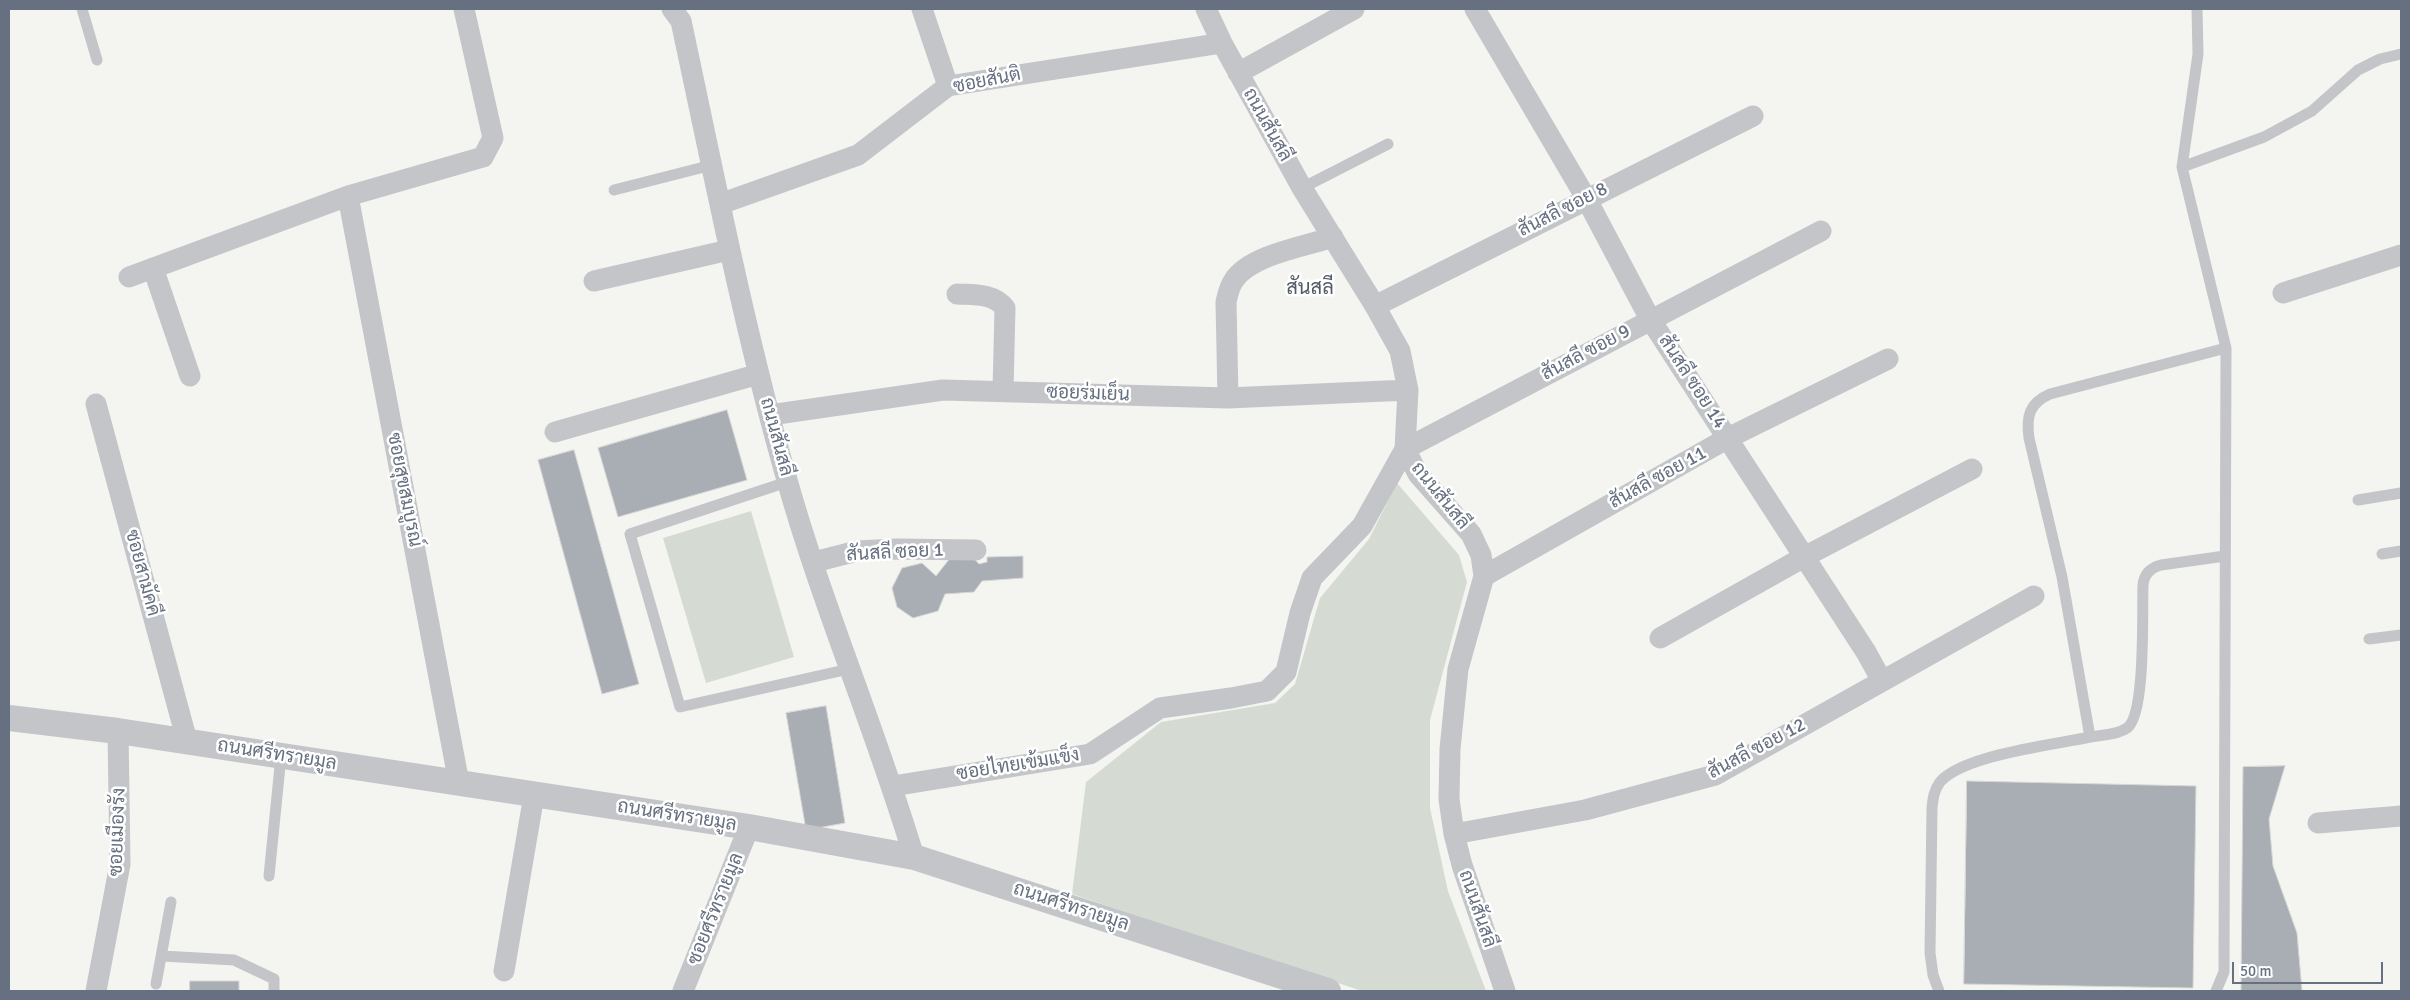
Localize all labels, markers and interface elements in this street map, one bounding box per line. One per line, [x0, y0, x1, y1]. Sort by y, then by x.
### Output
street label: ซอยสันติ [951, 63, 1023, 99]
street label: ถนนสันสลี [1238, 84, 1296, 166]
street label: สันสลี ซอย 8 [1514, 178, 1612, 242]
district label: สันสลี [1286, 277, 1334, 301]
street label: สันสลี ซอย 9 [1538, 320, 1634, 386]
street label: สันสลี ซอย 14 [1653, 331, 1731, 433]
street label: ซอยร่มเย็น [1046, 381, 1130, 407]
street label: ถนนสันสลี [755, 395, 797, 479]
street label: ซอยสุขสมบูรณ์ [382, 431, 426, 549]
street label: สันสลี ซอย 11 [1605, 442, 1711, 514]
street label: ถนนสันสลี [1406, 458, 1474, 534]
street label: ซอยสามัคคี [120, 527, 164, 619]
street label: สันสลี ซอย 1 [846, 539, 944, 567]
street label: สันสลี ซอย 12 [1704, 714, 1810, 784]
street label: ถนนศรีทรายมูล [216, 734, 338, 776]
street label: ซอยไทยเข้มแข็ง [955, 744, 1081, 786]
street label: ซอยเมืองรัง [105, 787, 131, 877]
street label: ถนนศรีทรายมูล [616, 795, 738, 837]
street label: ซอยศรีทรายมูล [683, 850, 749, 968]
street label: ถนนสันสลี [1453, 867, 1501, 951]
street label: ถนนศรีทรายมูล [1010, 878, 1132, 936]
scale bar [2235, 952, 2386, 984]
text: 50 m [2240, 962, 2271, 980]

